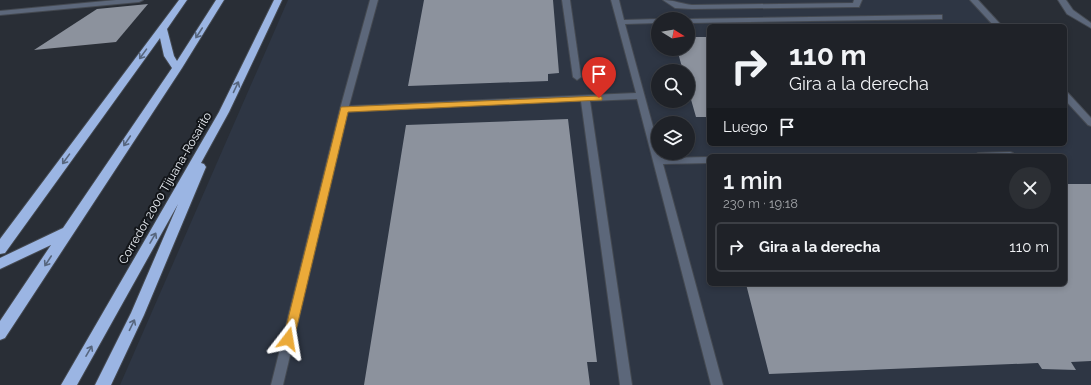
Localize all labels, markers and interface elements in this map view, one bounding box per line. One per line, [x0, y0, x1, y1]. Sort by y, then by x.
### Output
north arrow [651, 12, 695, 56]
map controls [651, 12, 695, 160]
one-way arrow [195, 27, 203, 38]
text: 110 m [789, 39, 867, 72]
icon: right [723, 40, 775, 92]
one-way arrow [139, 49, 147, 60]
pin [582, 57, 616, 98]
icon: arrive [588, 63, 610, 85]
button: search [651, 64, 695, 108]
text: Gira a la derecha [789, 73, 929, 94]
one-way arrow [233, 82, 240, 94]
street label: Corredor 2000 Tijuana-Rosarito [116, 110, 214, 266]
button: layers [651, 116, 695, 160]
icon: arrive [776, 116, 798, 138]
text: Luego [723, 118, 768, 136]
one-way arrow [123, 136, 131, 147]
one-way arrow [62, 153, 70, 164]
text: 1 min [723, 166, 783, 195]
button: close [1009, 167, 1051, 209]
text: 230 m · 19:18 [723, 196, 798, 211]
one-way arrow [149, 232, 157, 244]
icon: right [725, 236, 747, 258]
text: Gira a la derecha [759, 238, 880, 256]
text: 110 m [1009, 238, 1049, 256]
one-way arrow [43, 255, 51, 267]
position arrow [267, 318, 309, 360]
one-way arrow [129, 319, 136, 331]
one-way arrow [85, 345, 93, 357]

